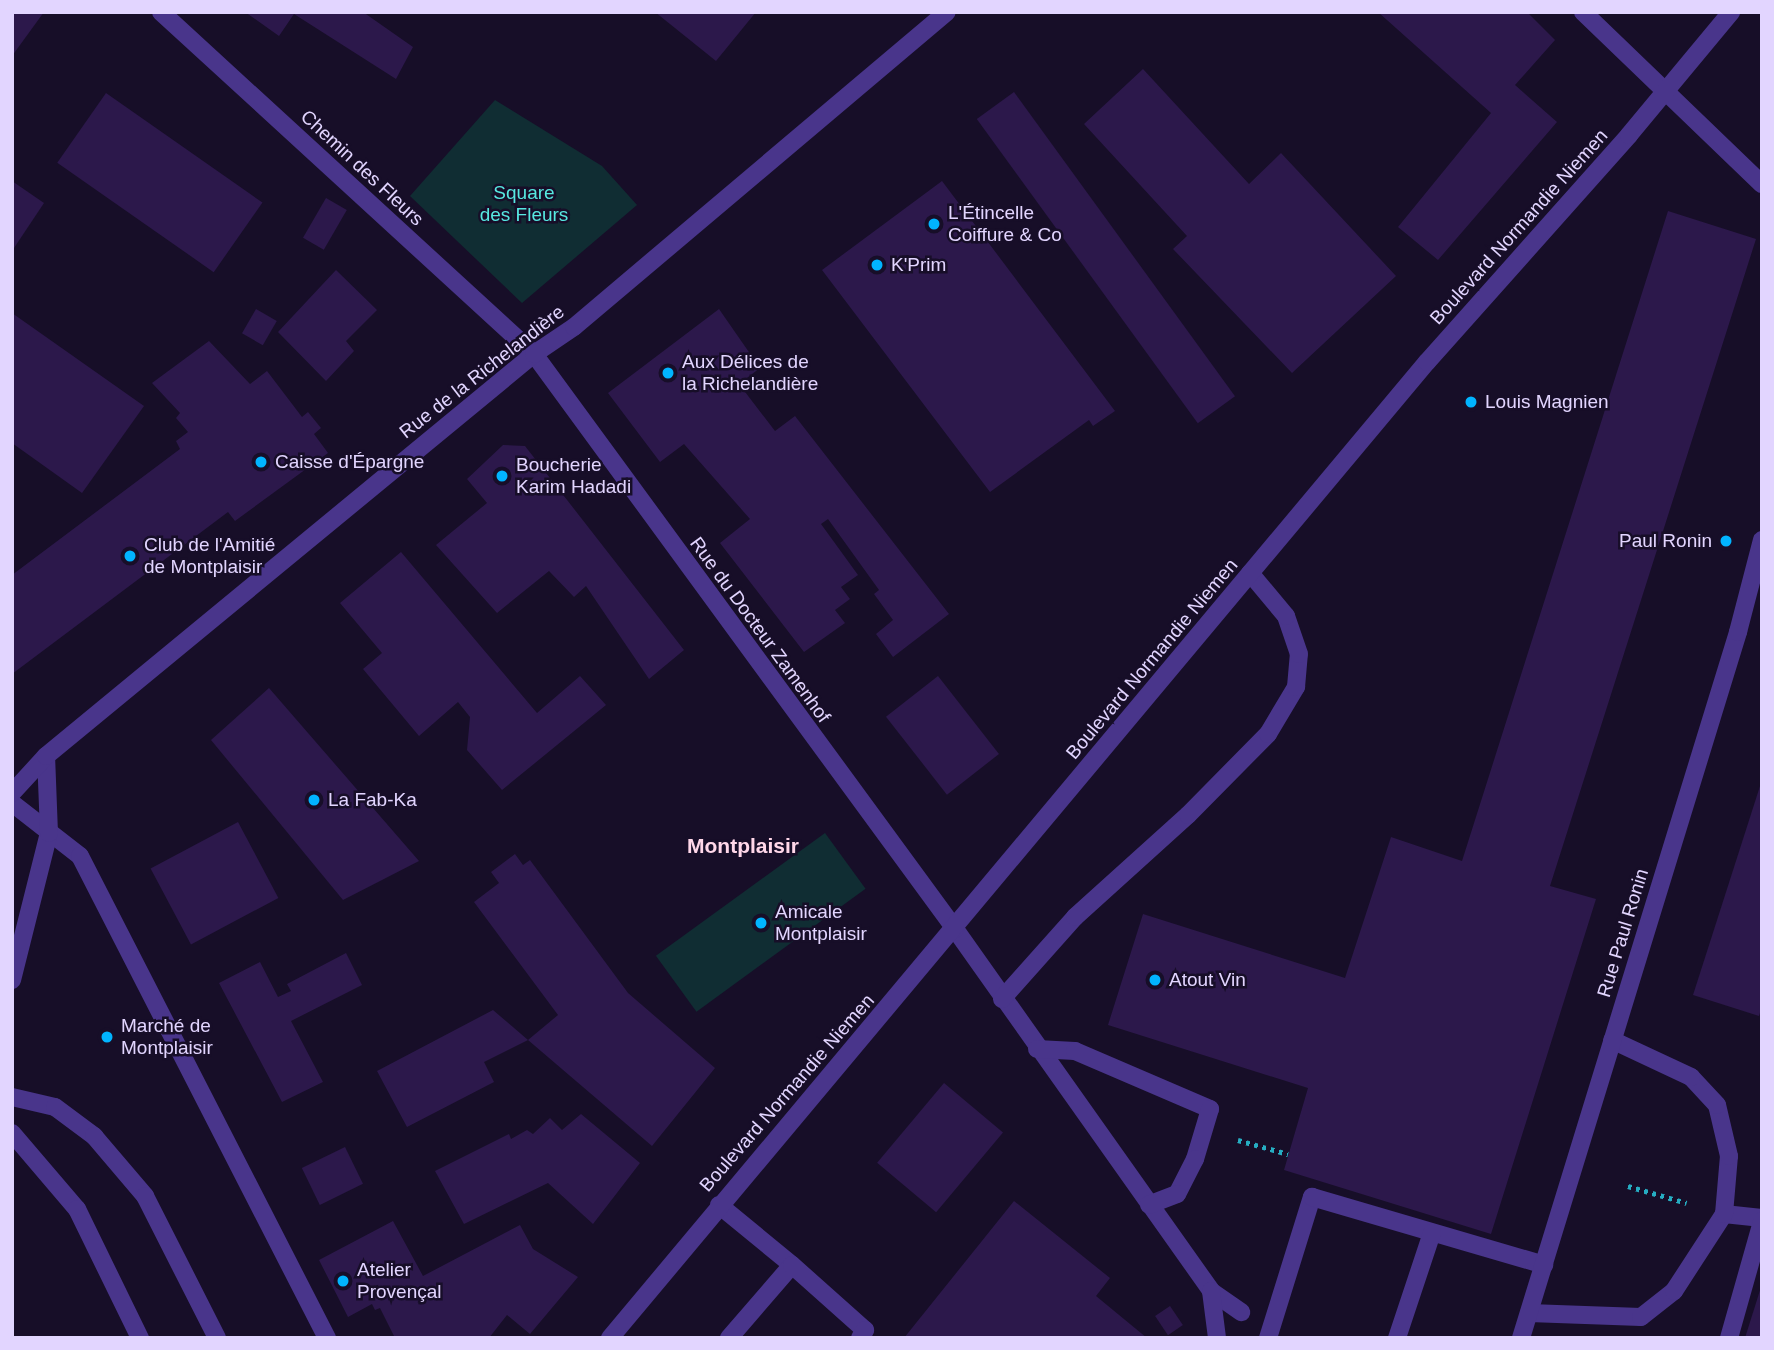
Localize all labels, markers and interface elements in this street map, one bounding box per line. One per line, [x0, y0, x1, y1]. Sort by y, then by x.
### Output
street label: Chemin des Fleurs [296, 105, 428, 231]
street label: Boulevard Normandie Niemen [1425, 125, 1613, 329]
park label: Square des Fleurs [480, 182, 568, 226]
place label: L'Étincelle Coiffure & Co [948, 202, 1062, 246]
marker: L'Étincelle Coiffure & Co [926, 216, 942, 232]
place label: K'Prim [891, 254, 946, 276]
marker: K'Prim [869, 257, 885, 273]
street label: Rue de la Richelandière [395, 301, 569, 443]
place label: Aux Délices de la Richelandière [682, 351, 818, 395]
marker: Aux Délices de la Richelandière [660, 365, 676, 381]
place label: Louis Magnien [1485, 391, 1609, 413]
marker: Louis Magnien [1463, 394, 1479, 410]
place label: Caisse d'Épargne [275, 451, 424, 473]
marker: Caisse d'Épargne [253, 454, 269, 470]
place label: Boucherie Karim Hadadi [516, 454, 631, 498]
marker: Boucherie Karim Hadadi [494, 468, 510, 484]
place label: Paul Ronin [1619, 530, 1712, 552]
street label: Rue du Docteur Zamenhof [685, 533, 835, 727]
marker: Paul Ronin [1718, 533, 1734, 549]
place label: Club de l'Amitié de Montplaisir [144, 534, 275, 578]
marker: Club de l'Amitié de Montplaisir [122, 548, 138, 564]
street label: Boulevard Normandie Niemen [1061, 554, 1243, 764]
place label: La Fab-Ka [328, 789, 417, 811]
marker: La Fab-Ka [306, 792, 322, 808]
district label: Montplaisir [687, 833, 799, 859]
street label: Rue Paul Ronin [1593, 866, 1653, 1000]
place label: Amicale Montplaisir [775, 901, 867, 945]
marker: Amicale Montplaisir [753, 915, 769, 931]
place label: Atout Vin [1169, 969, 1246, 991]
marker: Atout Vin [1147, 972, 1163, 988]
street label: Boulevard Normandie Niemen [695, 989, 879, 1197]
place label: Marché de Montplaisir [121, 1015, 213, 1059]
marker: Marché de Montplaisir [99, 1029, 115, 1045]
place label: Atelier Provençal [357, 1259, 441, 1303]
marker: Atelier Provençal [335, 1273, 351, 1289]

